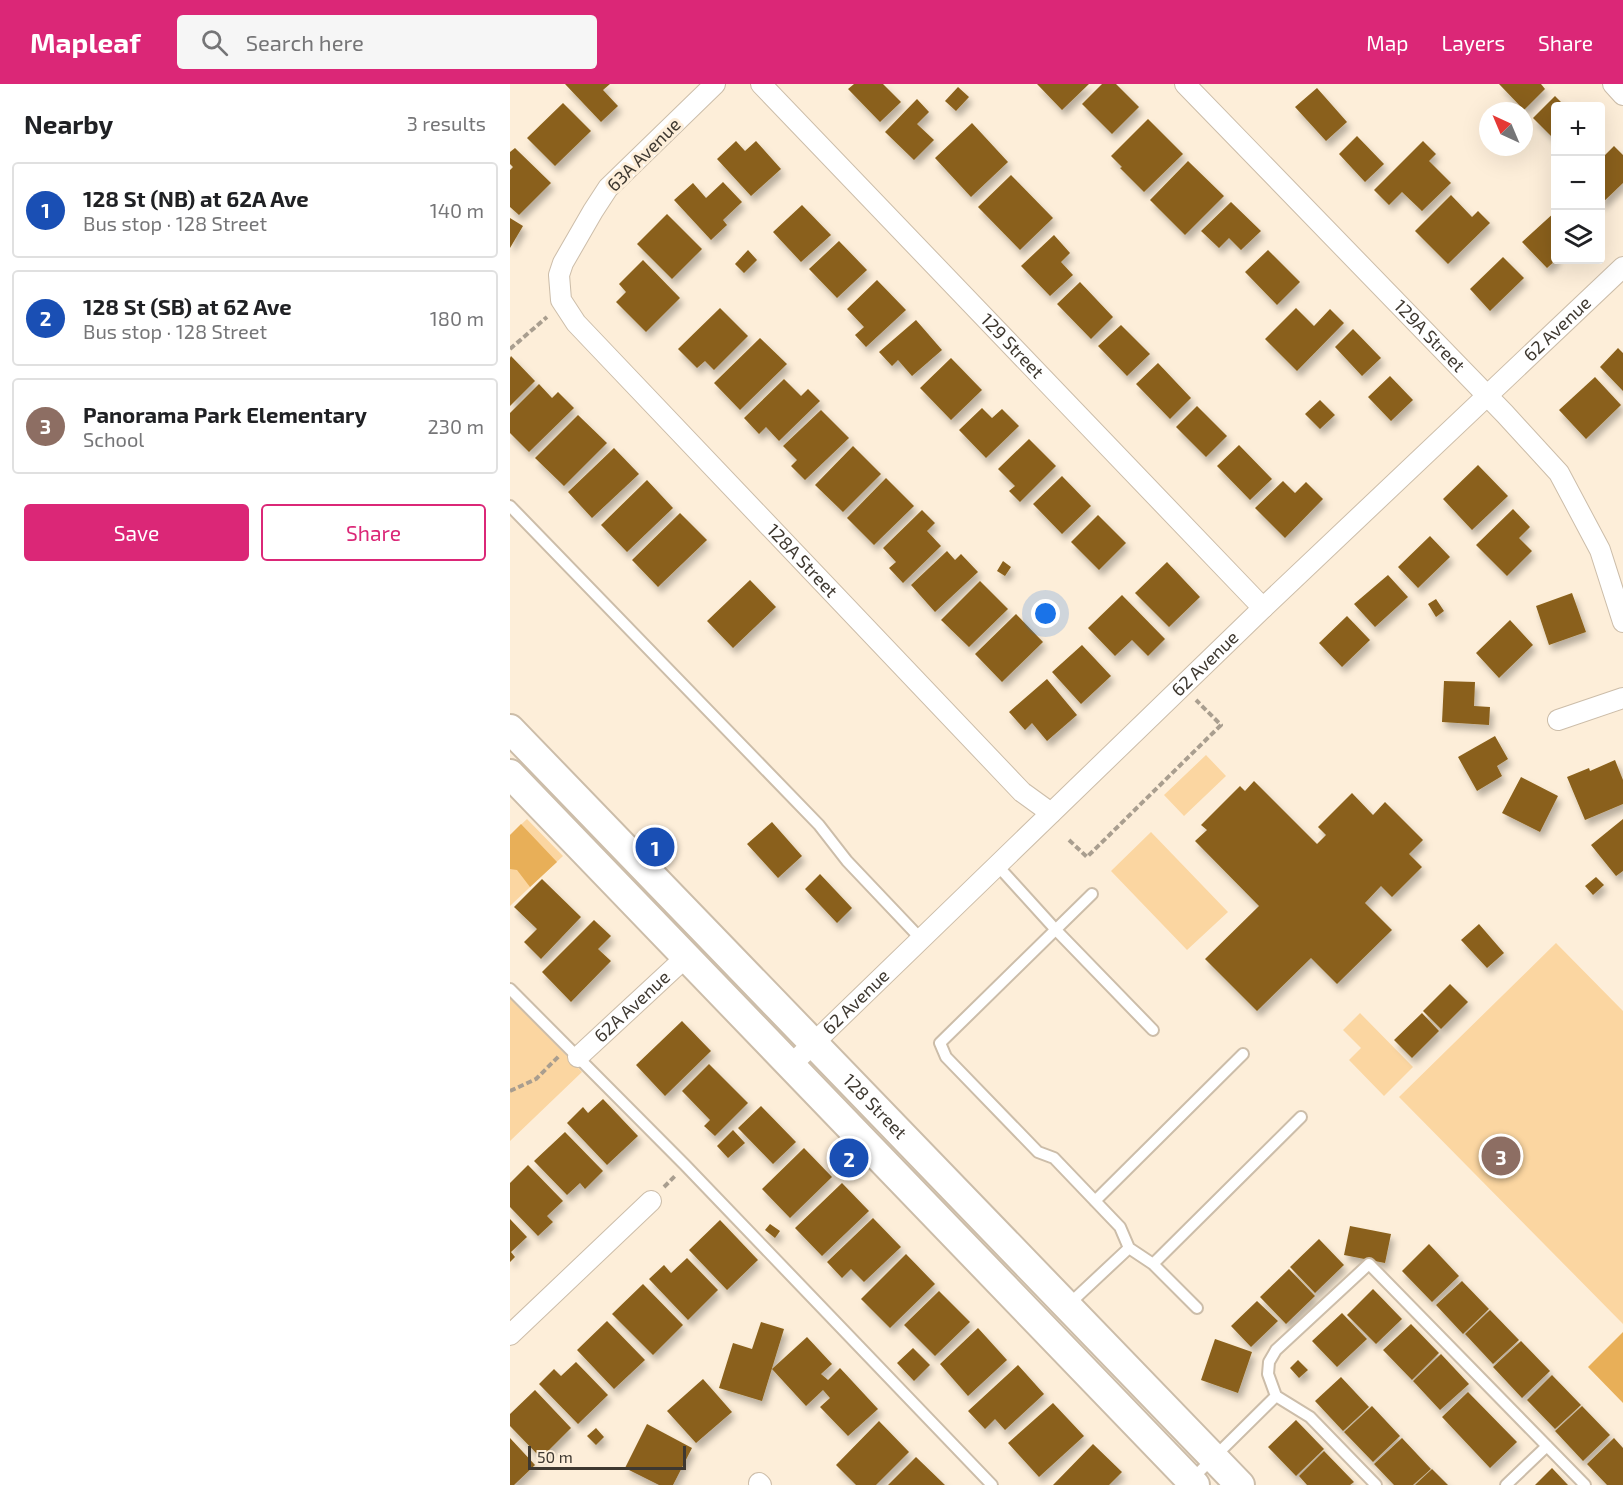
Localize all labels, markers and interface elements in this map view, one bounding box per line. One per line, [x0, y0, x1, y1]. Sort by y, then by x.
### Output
search box [177, 15, 597, 69]
text: Mapleaf [30, 25, 141, 59]
icon: search [198, 26, 231, 59]
text: Search here [246, 29, 364, 55]
text: Map [1366, 30, 1408, 55]
text: Layers [1441, 30, 1505, 55]
text: Share [1538, 30, 1593, 55]
north arrow [1479, 102, 1533, 156]
map controls [1551, 102, 1605, 264]
button: + [1551, 102, 1605, 156]
text: Nearby [24, 108, 113, 139]
text: 3 results [407, 111, 486, 135]
street label: 63A Avenue [602, 113, 685, 196]
button: − [1551, 156, 1605, 210]
text: 128 St (NB) at 62A Ave [83, 185, 309, 211]
text: 1 [41, 198, 50, 222]
text: 140 m [430, 198, 484, 222]
button: layers [1551, 210, 1605, 264]
text: Bus stop · 128 Street [83, 211, 267, 235]
street label: 62 Avenue [1519, 291, 1595, 365]
text: 128 St (SB) at 62 Ave [83, 293, 292, 319]
street label: 129A Street [1390, 294, 1470, 376]
text: 2 [40, 306, 51, 330]
text: 180 m [430, 306, 484, 330]
street label: 129 Street [977, 308, 1049, 383]
text: Bus stop · 128 Street [83, 319, 267, 343]
text: Panorama Park Elementary [83, 401, 367, 427]
text: 3 [40, 414, 51, 438]
text: 230 m [428, 414, 484, 438]
text: School [83, 427, 144, 451]
button: Save [24, 504, 249, 561]
button: Share [261, 504, 486, 561]
street label: 128A Street [763, 519, 843, 601]
your location [1031, 599, 1060, 628]
street label: 62 Avenue [1167, 626, 1243, 700]
pin: 1 [636, 824, 674, 870]
street label: 62 Avenue [817, 964, 893, 1039]
street label: 62A Avenue [589, 966, 674, 1046]
street label: 128 Street [839, 1069, 912, 1143]
pin: 3 [1482, 1134, 1520, 1178]
pin: 2 [830, 1136, 868, 1180]
scale bar [528, 1443, 686, 1470]
text: 50 m [537, 1447, 573, 1466]

